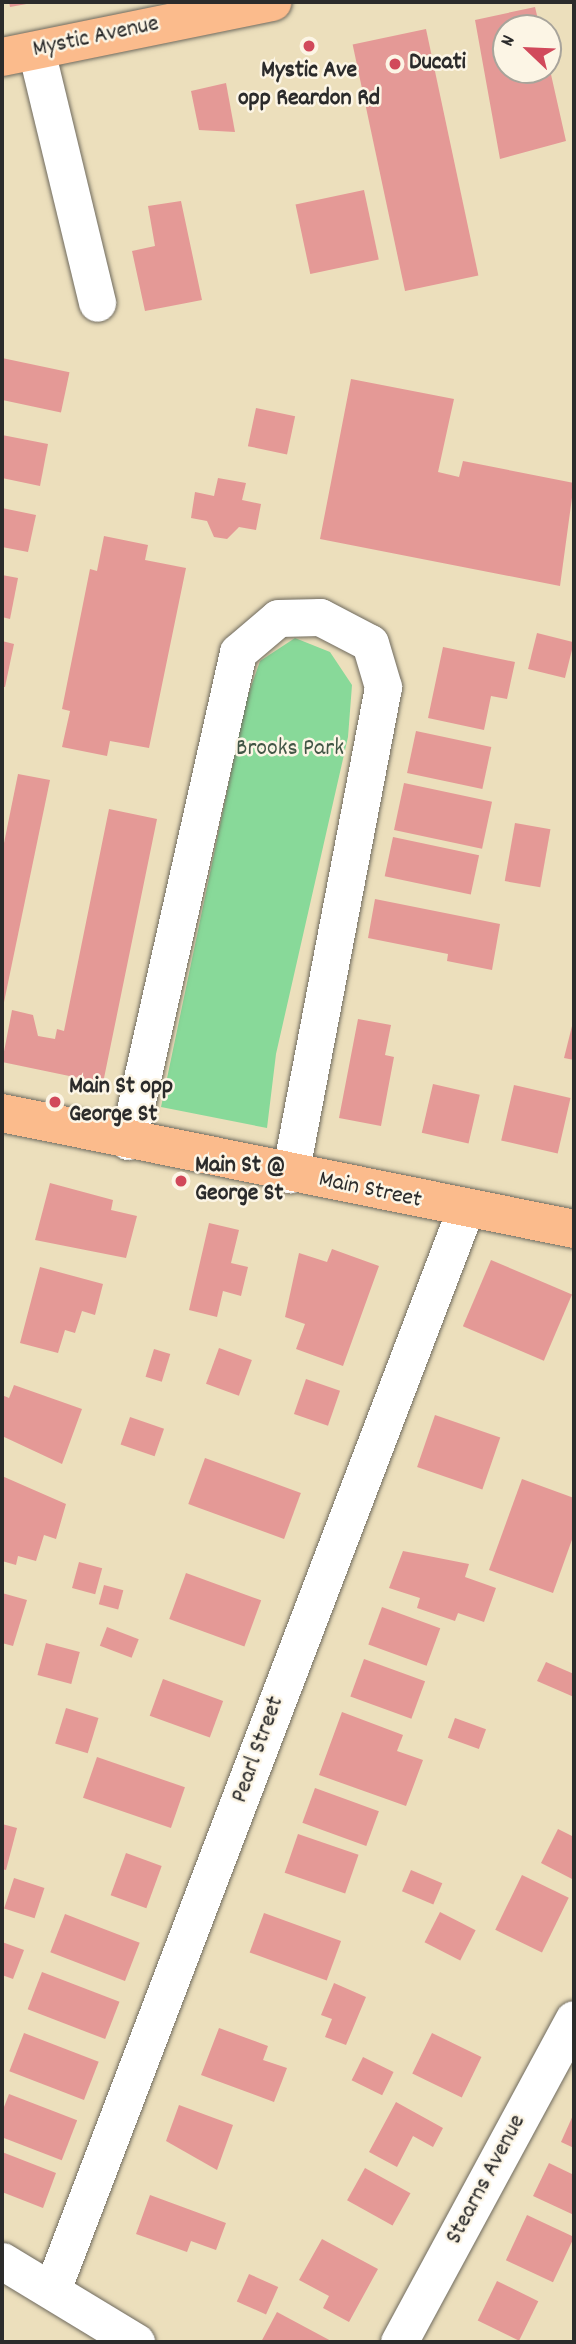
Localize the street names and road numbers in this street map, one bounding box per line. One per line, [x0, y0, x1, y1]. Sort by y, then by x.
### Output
street label: Mystic Avenue [30, 11, 162, 65]
street label: Main Street [316, 1166, 424, 1216]
street label: Pearl Street [226, 1693, 292, 1807]
street label: Stearns Avenue [441, 2110, 533, 2250]

